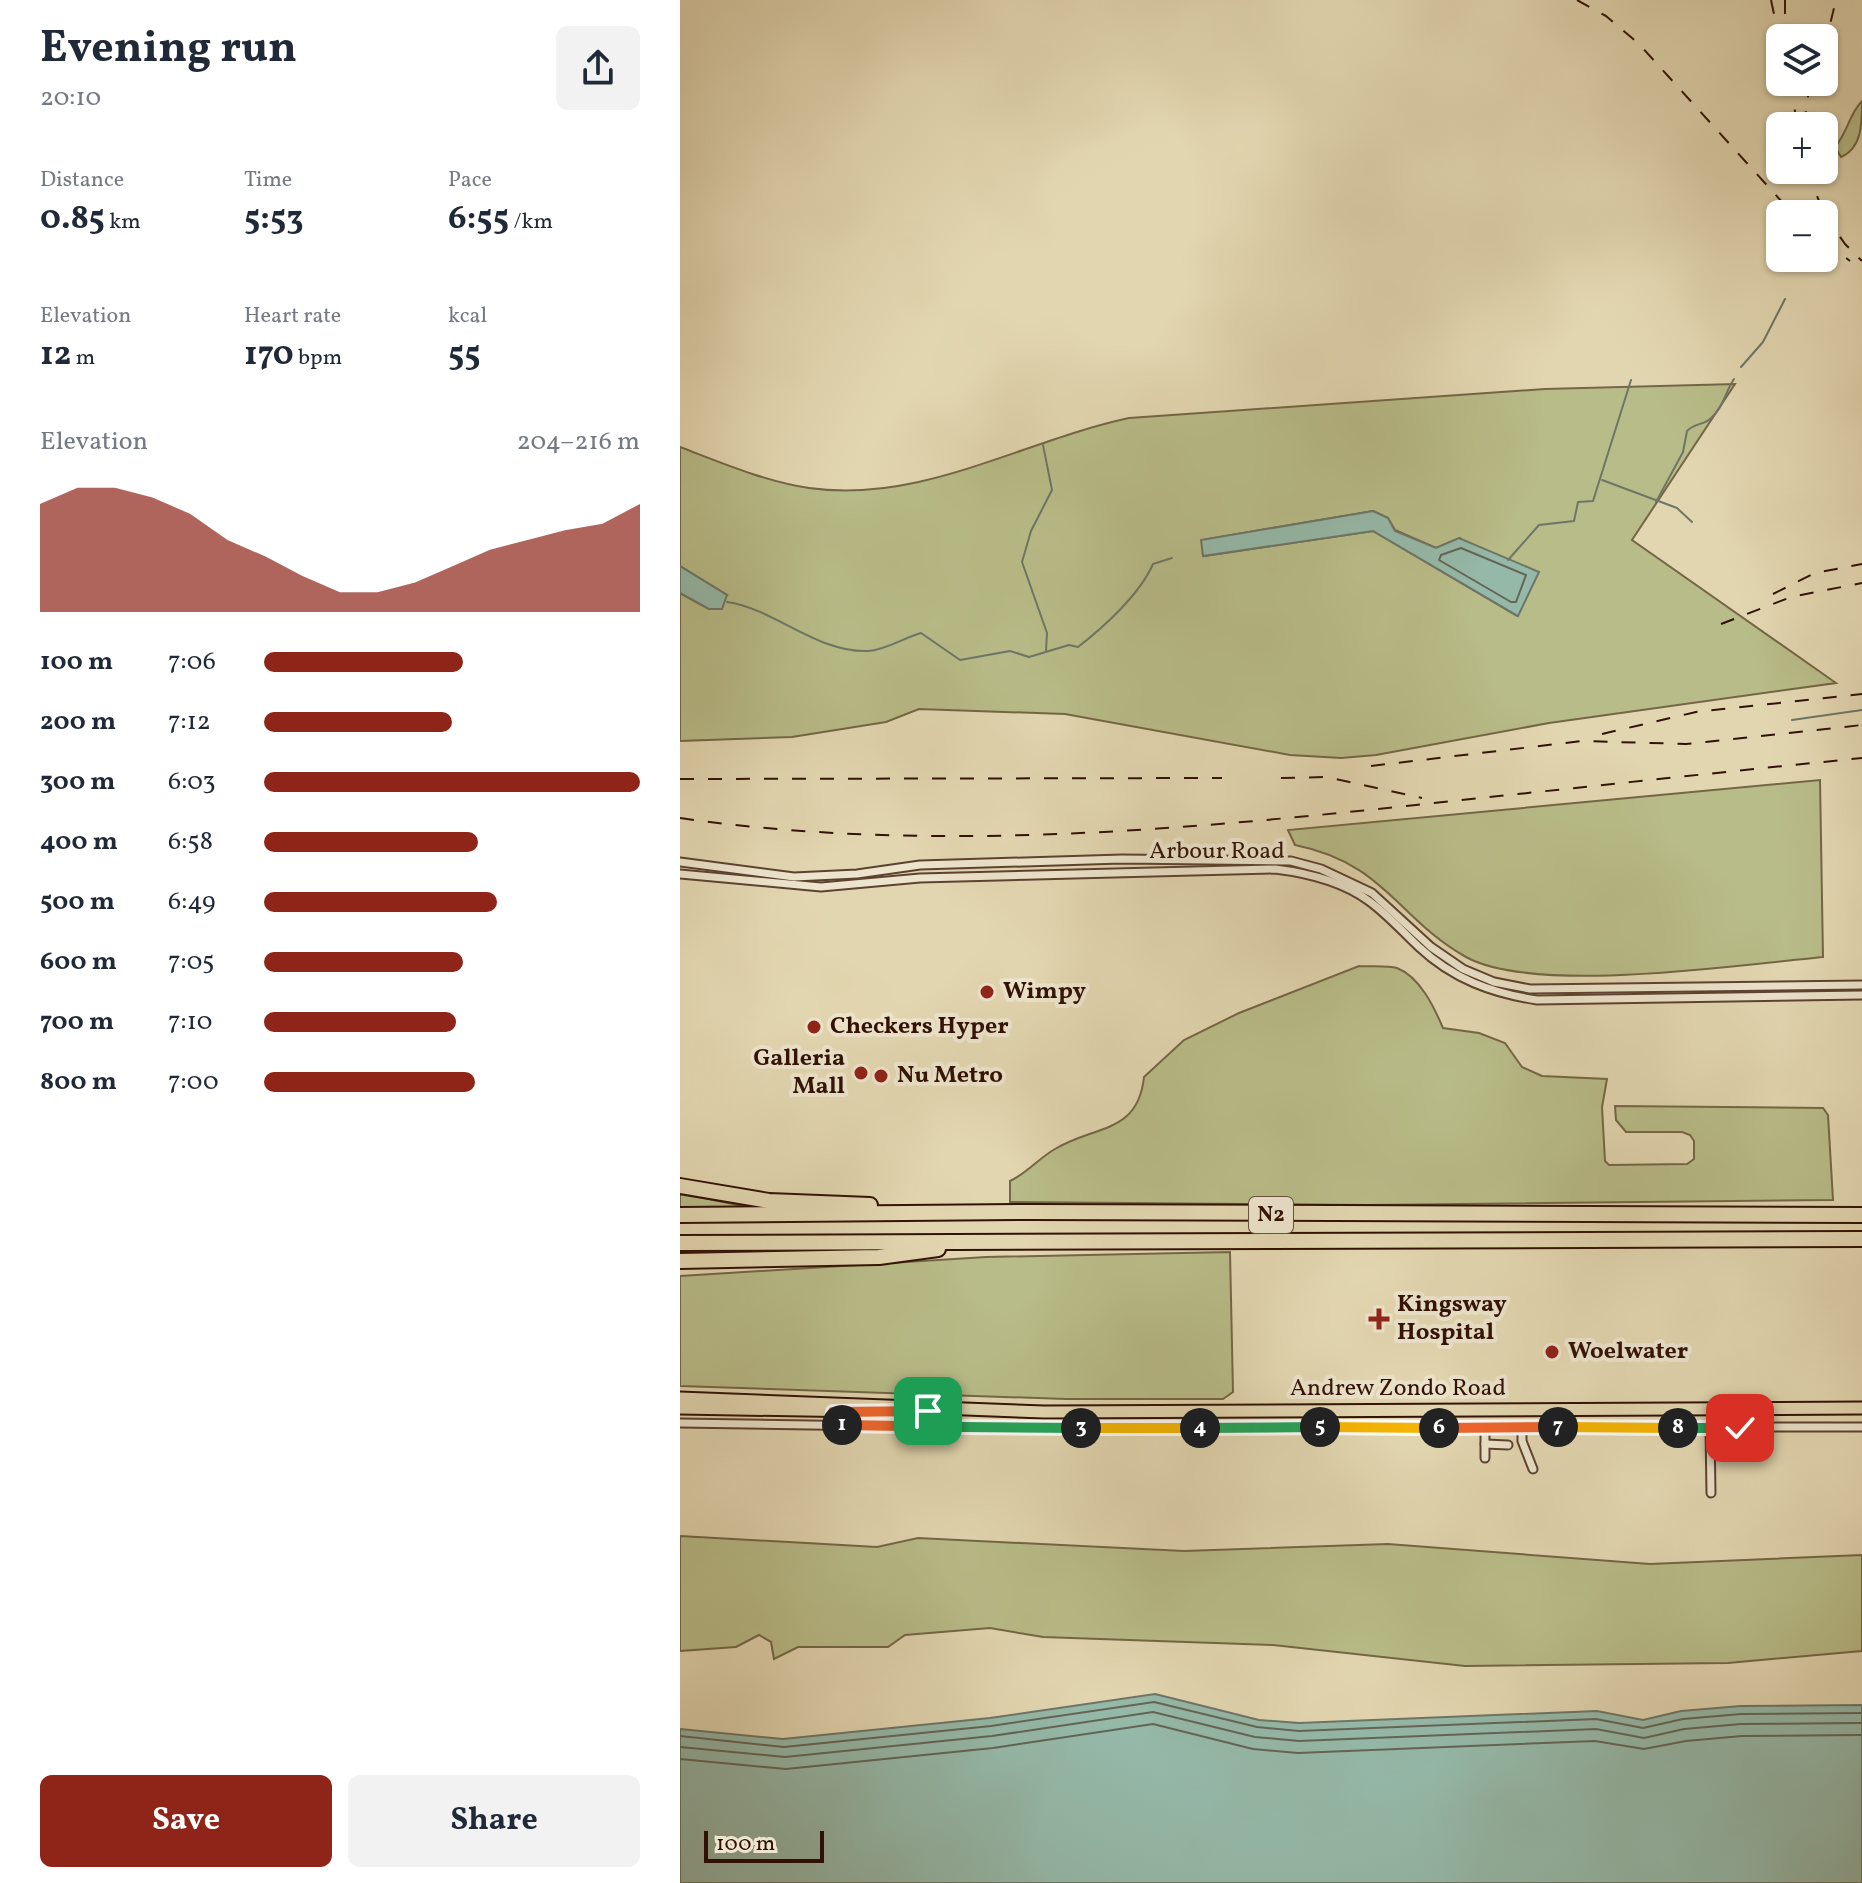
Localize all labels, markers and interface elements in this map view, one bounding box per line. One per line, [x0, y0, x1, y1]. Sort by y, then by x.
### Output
text: Evening run [40, 19, 297, 80]
map controls [1766, 24, 1838, 272]
button: layers [1766, 24, 1838, 96]
button: share [556, 26, 640, 110]
text: 20:10 [40, 80, 101, 116]
button: + [1766, 112, 1838, 184]
text: Distance [40, 165, 124, 196]
text: Time [244, 165, 292, 196]
text: Pace [448, 165, 492, 196]
text: 0.85 [40, 196, 105, 243]
text: 5:53 [244, 196, 304, 243]
text: 6:55 [448, 196, 509, 243]
button: − [1766, 200, 1838, 272]
text: km [105, 207, 141, 238]
text: /km [509, 207, 553, 238]
text: Elevation [40, 301, 131, 332]
text: Heart rate [244, 301, 341, 332]
text: kcal [448, 301, 487, 332]
text: 12 [40, 332, 71, 379]
text: 170 [244, 332, 294, 379]
text: 55 [448, 332, 481, 379]
text: m [71, 343, 95, 374]
text: bpm [294, 343, 342, 374]
text: Elevation [40, 424, 148, 460]
text: 204–216 m [517, 424, 640, 460]
text: 100 m [40, 644, 113, 680]
text: 7:06 [168, 644, 216, 680]
text: 200 m [40, 704, 116, 740]
text: 7:12 [168, 704, 211, 740]
text: 300 m [40, 764, 116, 800]
text: 6:03 [168, 764, 216, 800]
text: 400 m [40, 824, 118, 860]
text: 6:58 [168, 824, 213, 860]
street label: Arbour Road [1149, 835, 1285, 869]
text: 500 m [40, 884, 115, 920]
text: 6:49 [168, 884, 216, 920]
text: 600 m [40, 944, 117, 980]
text: 7:05 [168, 944, 215, 980]
place label: Wimpy [1003, 975, 1087, 1009]
marker: Wimpy [978, 983, 996, 1001]
text: 700 m [40, 1004, 114, 1040]
text: 7:10 [168, 1004, 212, 1040]
place label: Checkers Hyper [830, 1010, 1009, 1044]
marker: Checkers Hyper [805, 1018, 823, 1036]
place label: Galleria Mall [753, 1042, 845, 1104]
place label: Nu Metro [897, 1059, 1003, 1093]
text: 800 m [40, 1064, 117, 1100]
text: 7:00 [168, 1064, 219, 1100]
marker: Galleria Mall [852, 1064, 870, 1082]
marker: Nu Metro [872, 1067, 890, 1085]
road number: N2 [1249, 1197, 1293, 1233]
place label: Kingsway Hospital [1397, 1288, 1507, 1350]
marker: Kingsway Hospital [1368, 1308, 1390, 1330]
place label: Woelwater [1568, 1335, 1688, 1369]
marker: Woelwater [1543, 1343, 1561, 1361]
street label: Andrew Zondo Road [1290, 1372, 1506, 1406]
pin [894, 1377, 962, 1445]
icon: arrive [906, 1389, 950, 1433]
pin [1706, 1394, 1774, 1462]
pin: 1 [822, 1405, 862, 1445]
icon: check [1718, 1406, 1762, 1450]
pin: 5 [1300, 1407, 1340, 1447]
pin: 7 [1538, 1407, 1578, 1447]
pin: 3 [1061, 1408, 1101, 1448]
pin: 4 [1180, 1408, 1220, 1448]
pin: 6 [1419, 1408, 1459, 1448]
pin: 8 [1658, 1408, 1698, 1448]
text: 1 [838, 1409, 846, 1440]
text: 5 [1315, 1411, 1325, 1442]
text: 7 [1553, 1411, 1563, 1442]
text: 3 [1075, 1412, 1087, 1443]
text: 4 [1193, 1412, 1207, 1443]
text: 6 [1433, 1412, 1445, 1443]
text: 8 [1672, 1412, 1684, 1443]
button: Save [40, 1775, 332, 1867]
button: Share [348, 1775, 640, 1867]
scale bar [704, 1827, 824, 1863]
text: 100 m [716, 1829, 775, 1860]

